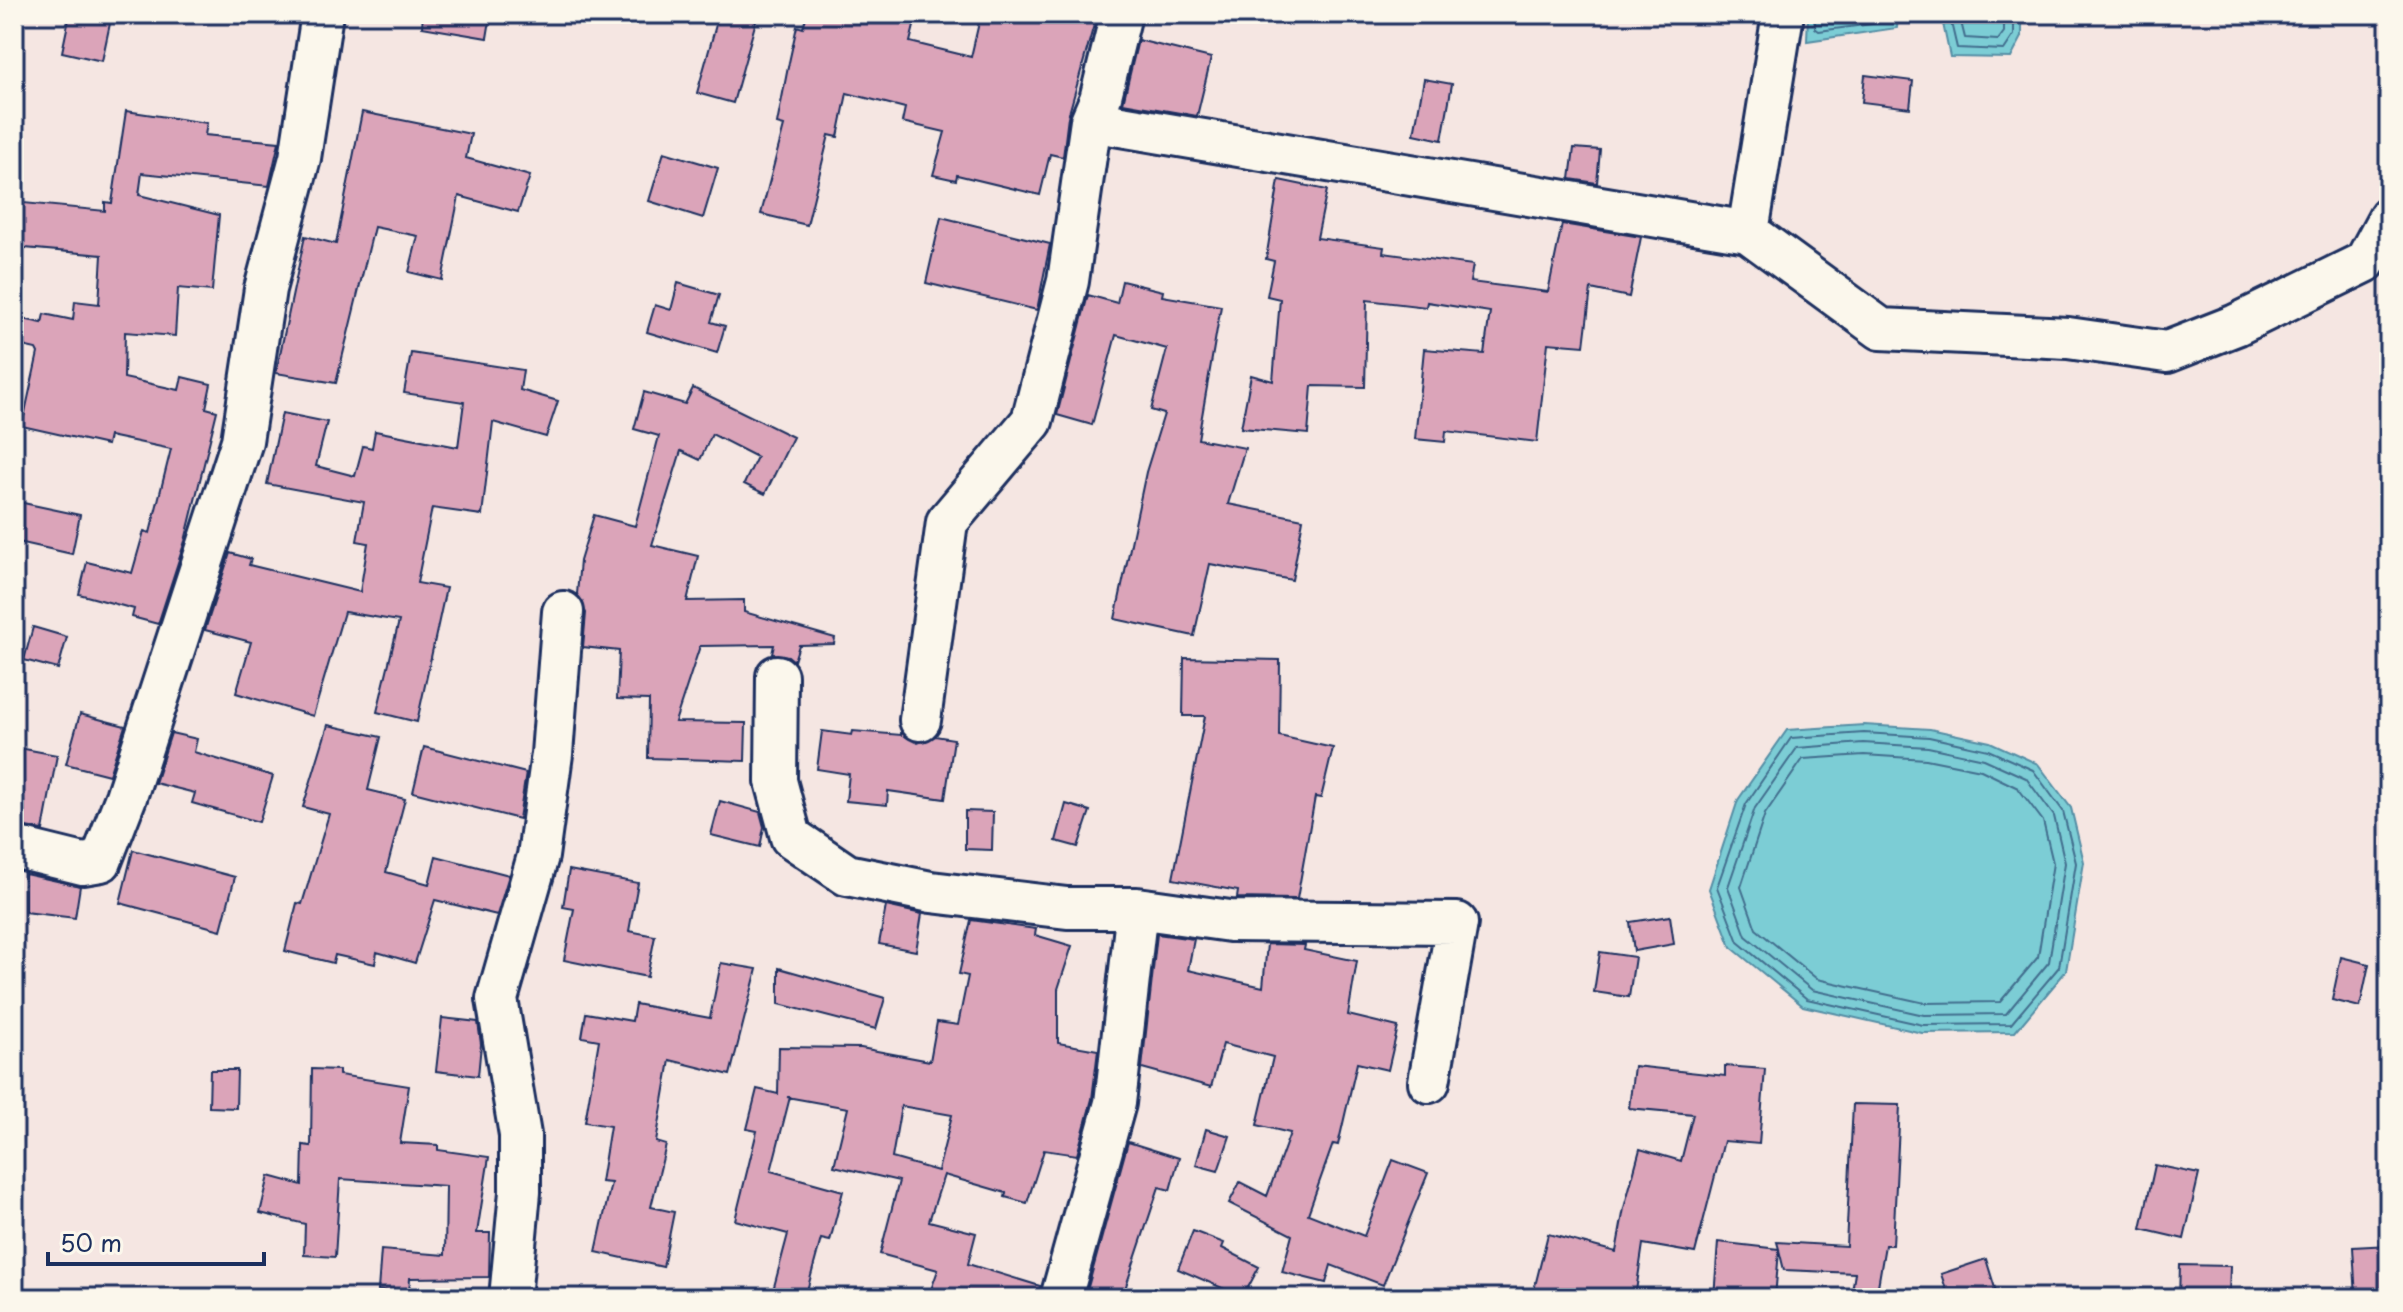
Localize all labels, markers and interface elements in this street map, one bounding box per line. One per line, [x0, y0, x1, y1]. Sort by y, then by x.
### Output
scale bar [48, 1216, 264, 1266]
text: 50 m [60, 1224, 122, 1260]

